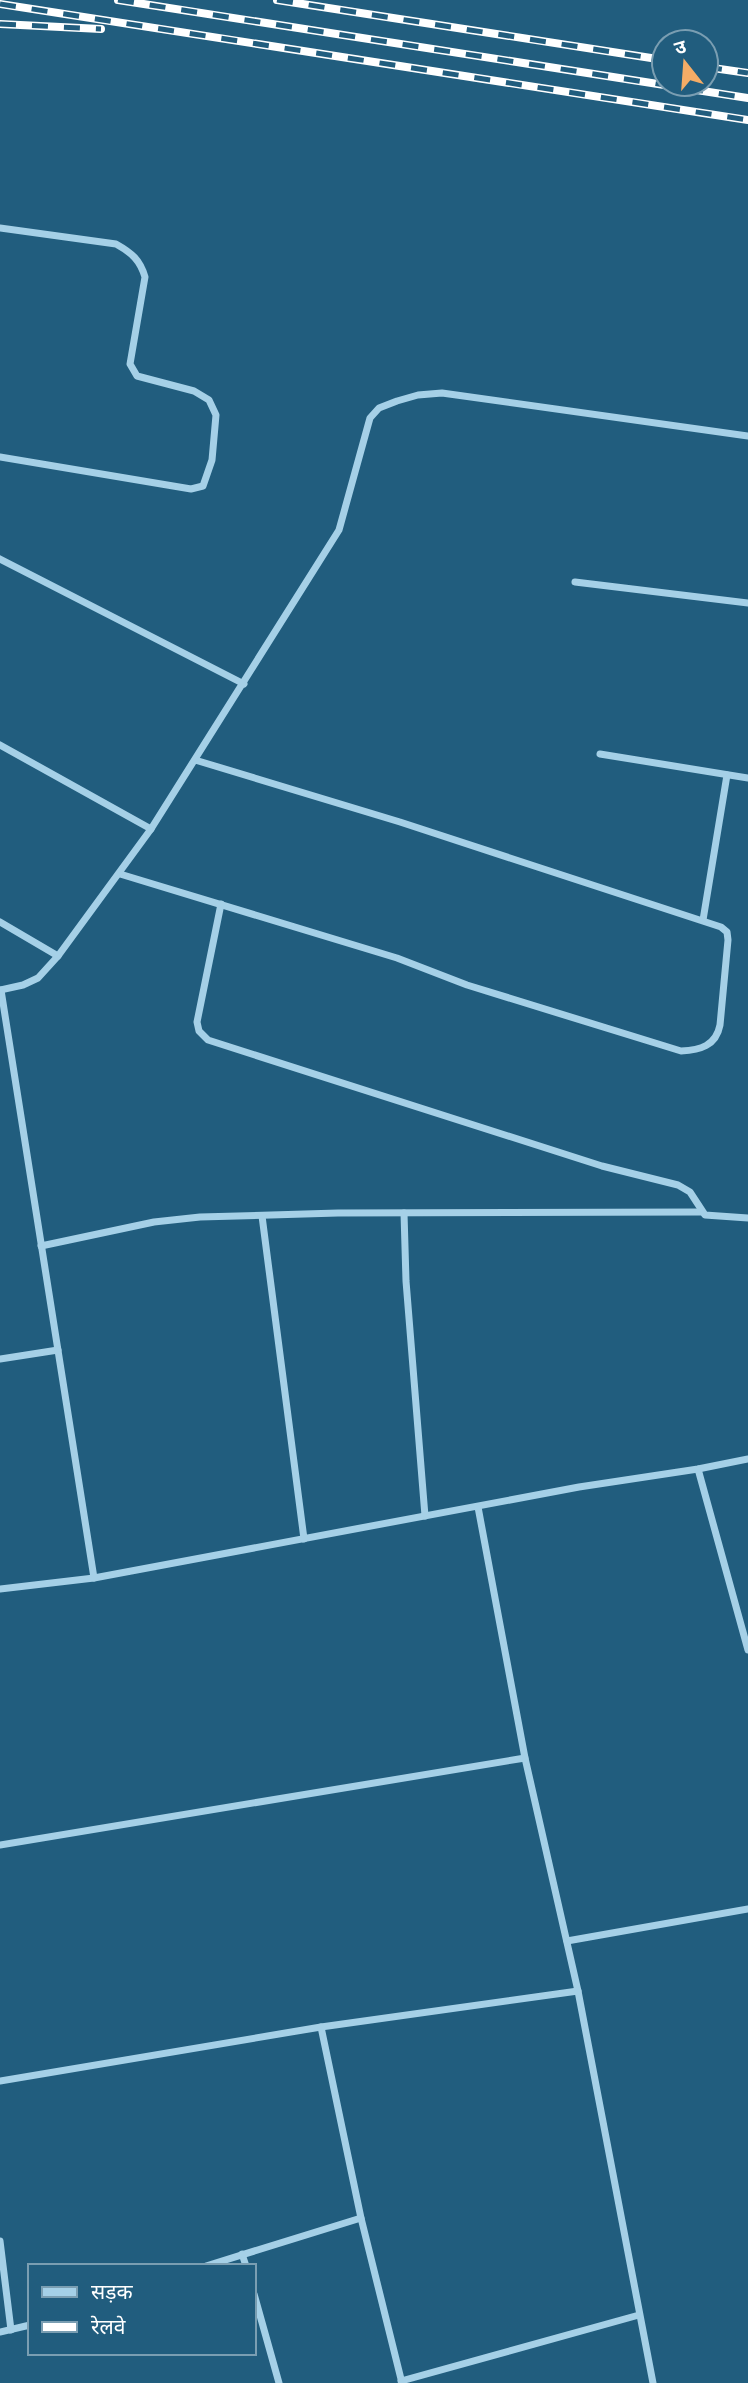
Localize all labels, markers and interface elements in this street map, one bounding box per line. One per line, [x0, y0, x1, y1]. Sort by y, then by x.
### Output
north arrow [650, 28, 720, 98]
text: उ [671, 33, 690, 61]
legend [28, 2264, 256, 2355]
text: सड़क [91, 2278, 133, 2305]
text: रेलवे [90, 2313, 126, 2340]

